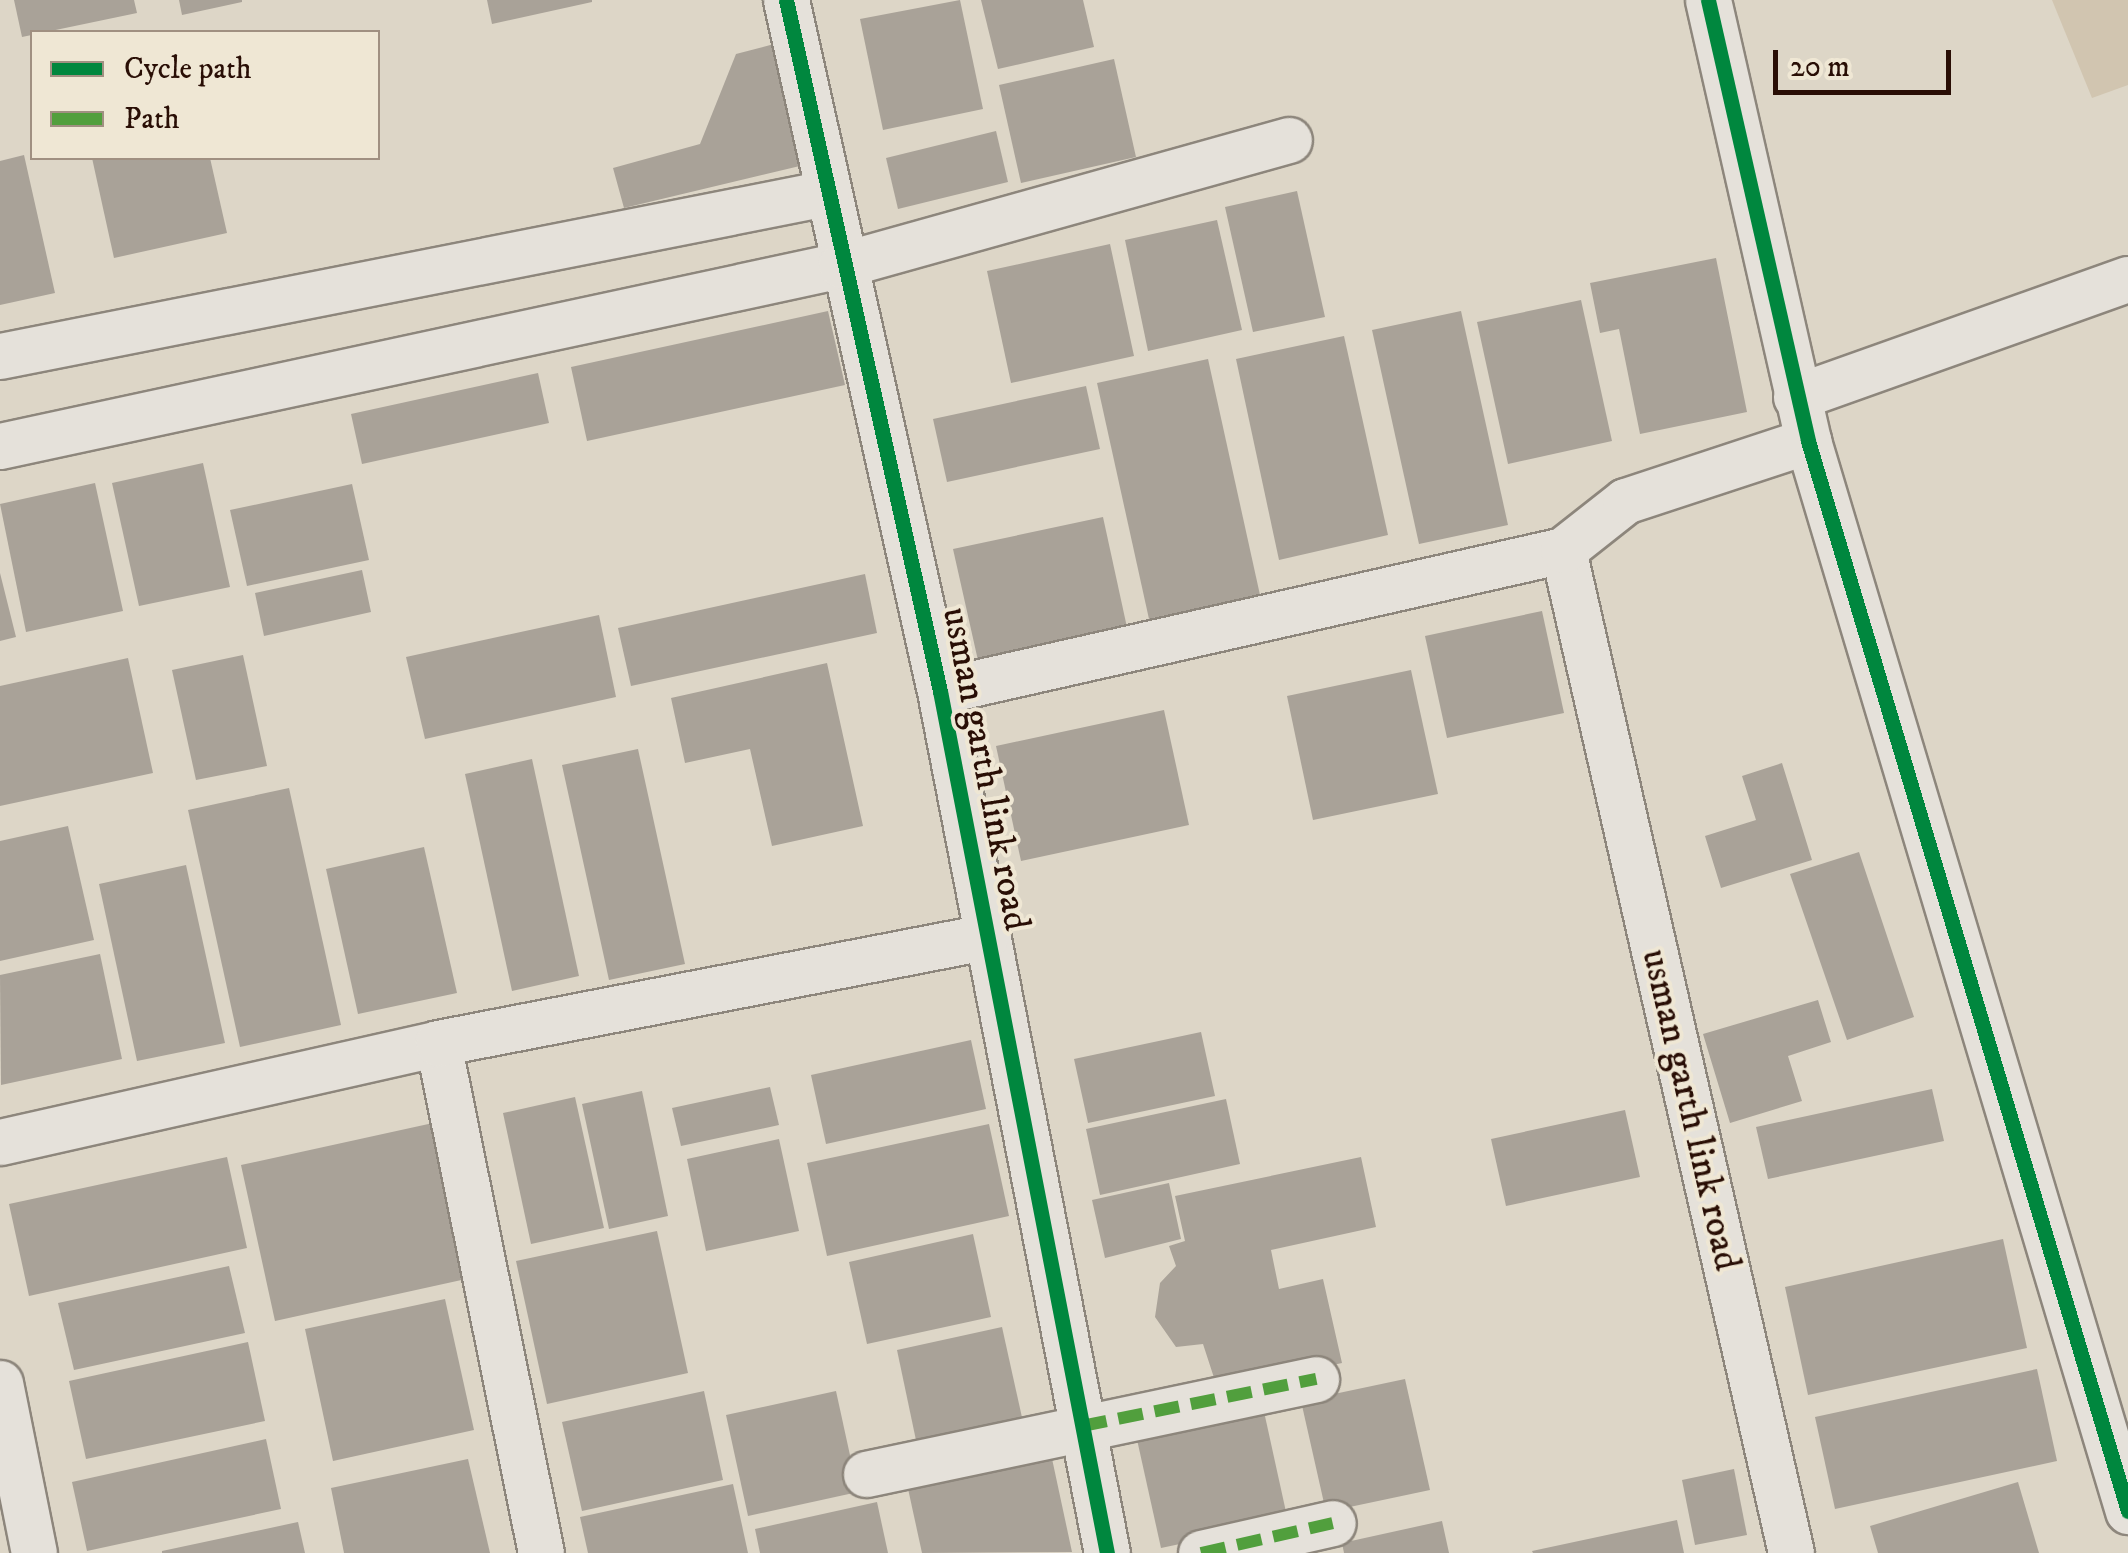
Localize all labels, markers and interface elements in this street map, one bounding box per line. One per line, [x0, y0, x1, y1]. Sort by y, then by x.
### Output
legend [30, 30, 380, 160]
scale bar [1778, 30, 1956, 92]
text: 20 m [1790, 49, 1850, 86]
text: Cycle path [124, 51, 252, 88]
text: Path [124, 101, 180, 138]
street label: usman garth link road [931, 603, 1039, 935]
street label: usman garth link road [1631, 945, 1749, 1275]

